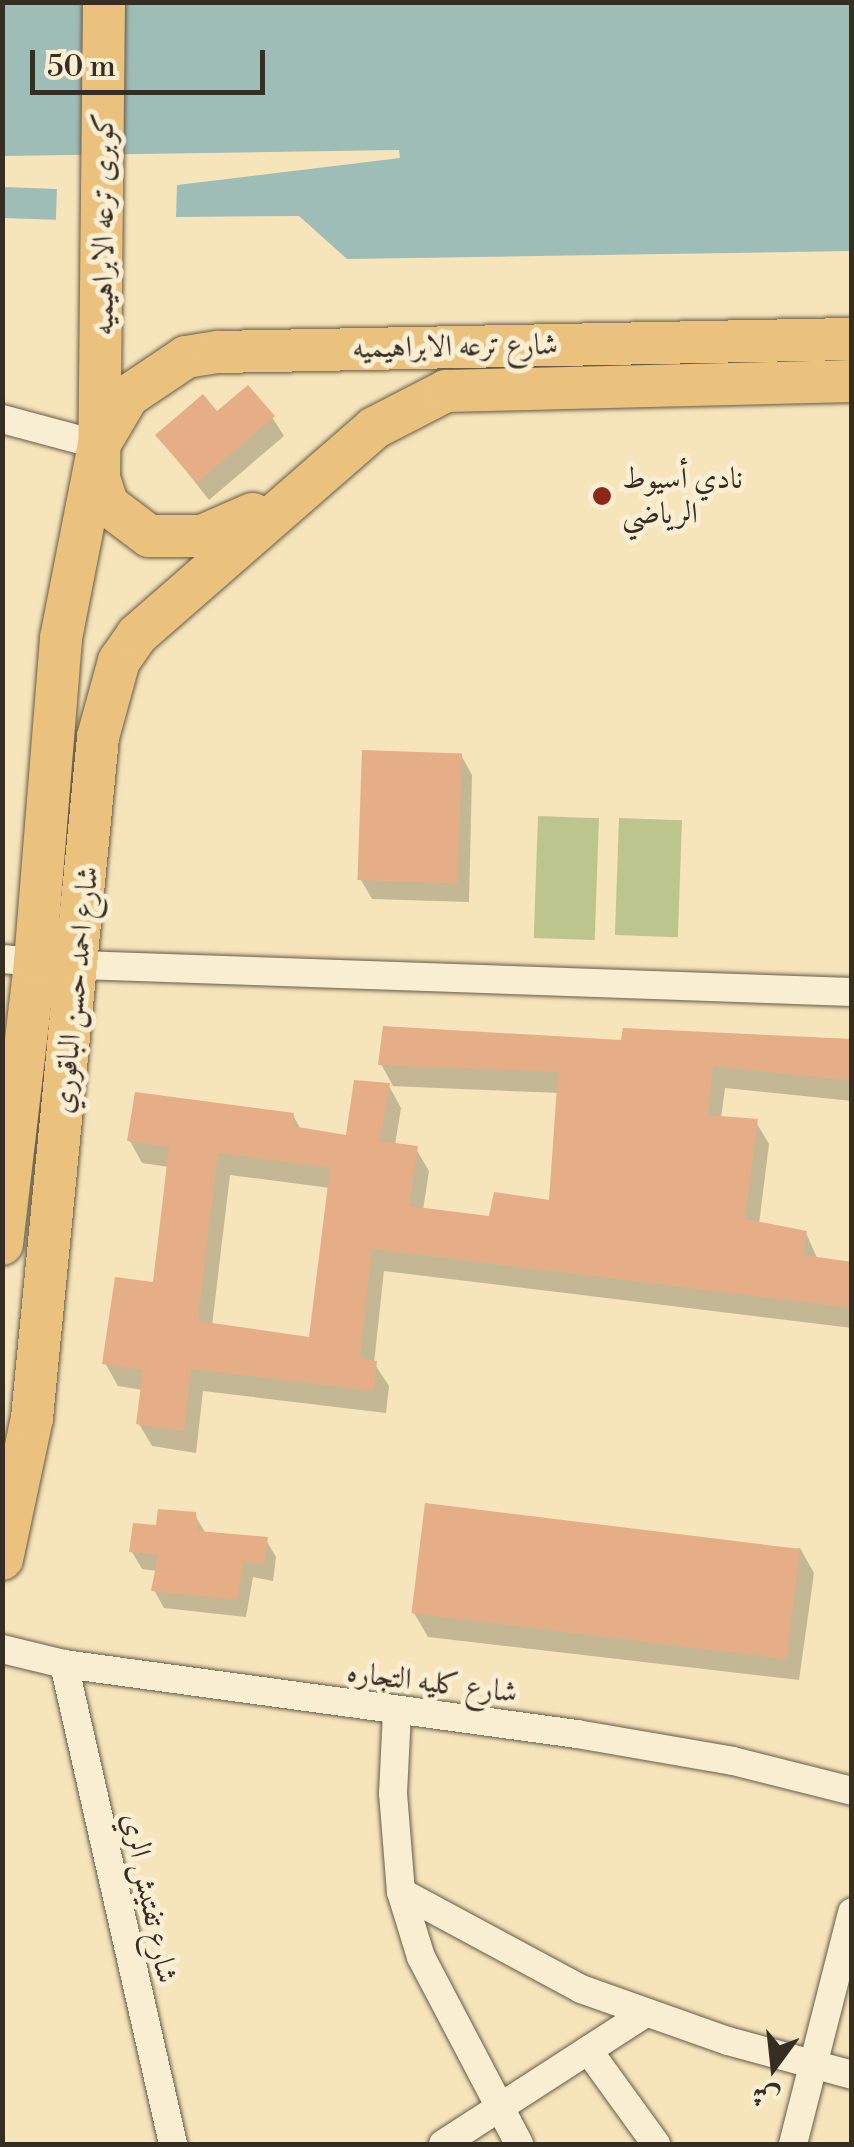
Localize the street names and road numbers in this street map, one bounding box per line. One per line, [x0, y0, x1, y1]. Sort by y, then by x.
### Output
street label: كوبرى ترعه الابراهيميه [86, 112, 122, 336]
street label: شارع ترعه الابراهيميه [352, 327, 558, 367]
street label: شارع احمد حسن الباقوري [45, 865, 107, 1115]
street label: شارع كليه التجاره [345, 1655, 519, 1711]
street label: شارع تفتيش الري [113, 1810, 185, 1986]

